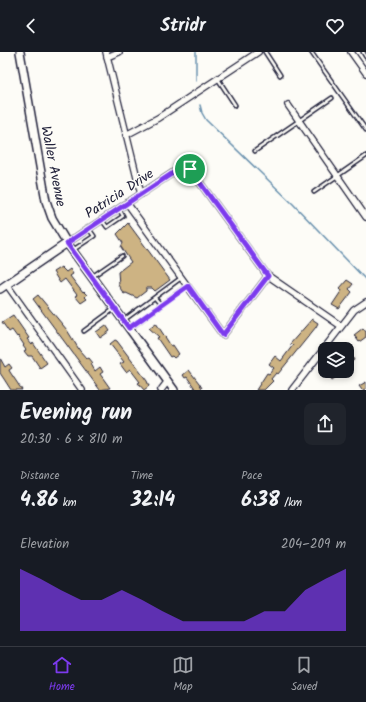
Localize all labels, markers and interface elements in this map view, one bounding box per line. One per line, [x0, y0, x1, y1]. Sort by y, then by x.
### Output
text: Stridr [160, 12, 206, 41]
icon: back [20, 15, 42, 37]
icon: heart [324, 15, 346, 37]
street label: Waller Avenue [34, 124, 72, 209]
pin [173, 152, 207, 186]
icon: arrive [179, 158, 201, 180]
street label: Patricia Drive [81, 163, 159, 224]
map controls [318, 342, 354, 378]
button: layers [318, 342, 354, 378]
text: Evening run [20, 396, 132, 431]
button: share [304, 403, 346, 445]
text: 20:30 · 6 × 810 m [20, 429, 123, 450]
text: Distance [20, 467, 60, 485]
text: Time [131, 467, 153, 485]
text: Pace [241, 467, 262, 485]
text: 4.86 [20, 485, 58, 517]
text: 32:14 [131, 485, 175, 517]
text: 6:38 [241, 485, 280, 517]
text: km [58, 494, 77, 512]
text: /km [280, 494, 302, 512]
text: Elevation [20, 534, 69, 555]
text: 204–209 m [281, 534, 346, 555]
tab: Home [49, 654, 75, 696]
tab: Map [172, 654, 194, 696]
tab: Saved [291, 654, 317, 696]

